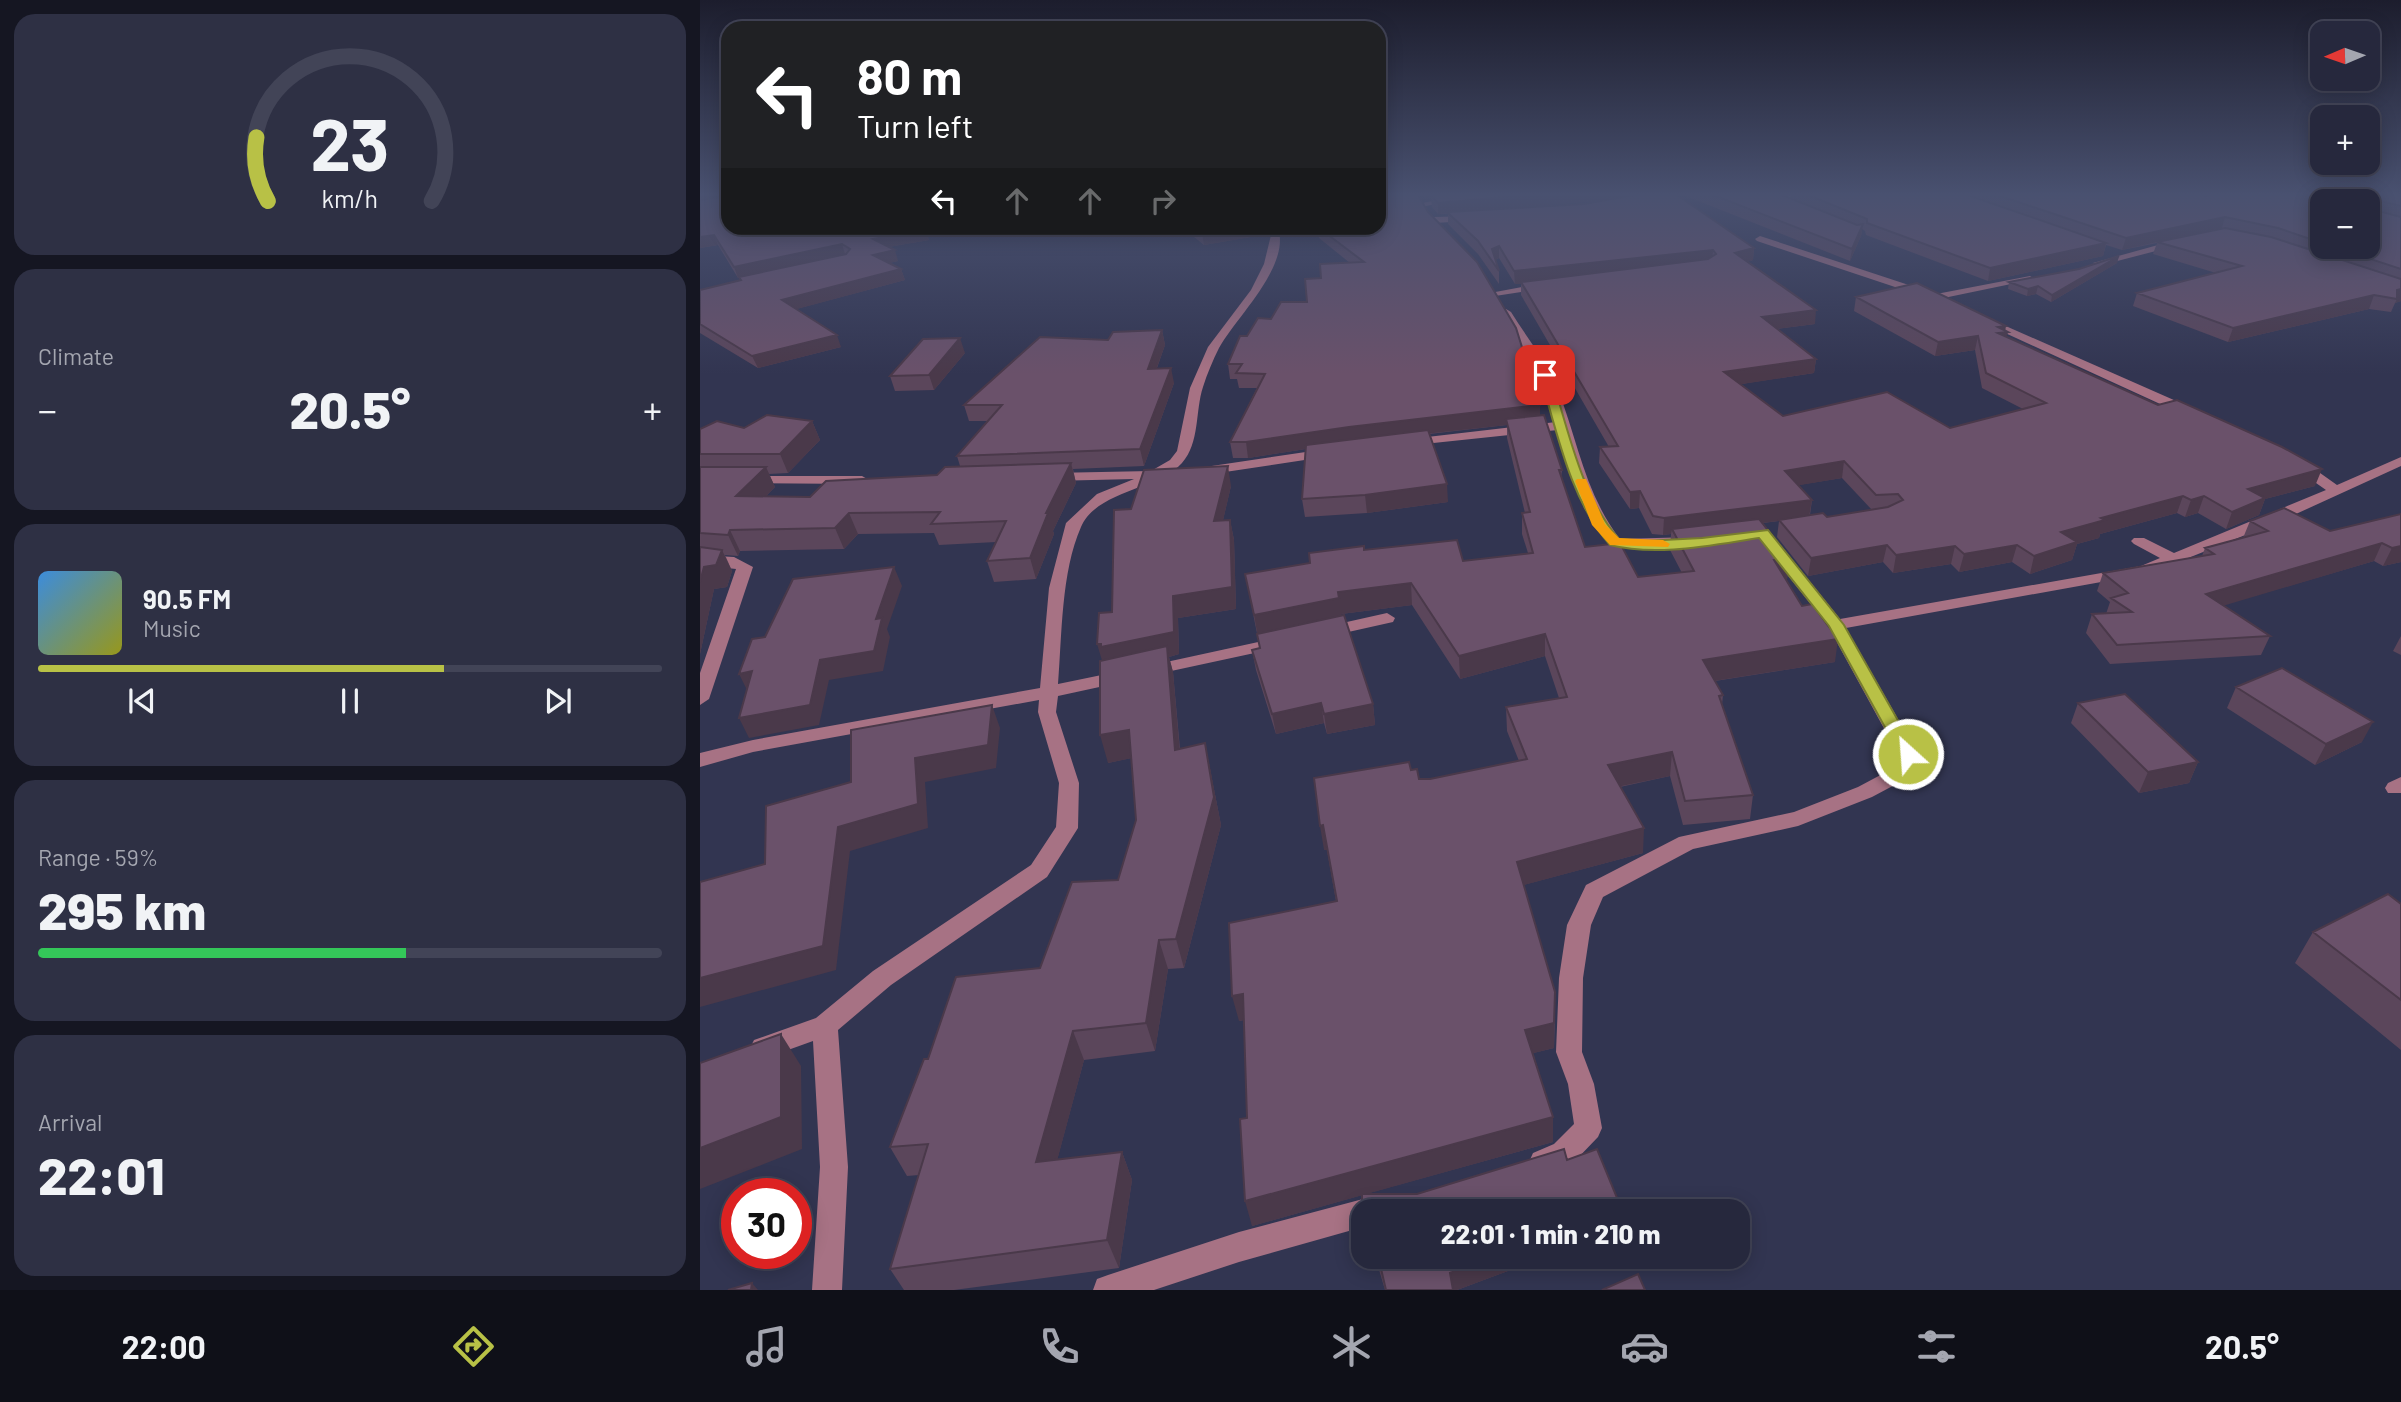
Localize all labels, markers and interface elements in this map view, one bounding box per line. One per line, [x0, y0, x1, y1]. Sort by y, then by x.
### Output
north arrow [2310, 21, 2380, 91]
map controls [2310, 21, 2380, 259]
text: 80 m [857, 46, 962, 105]
icon: left [742, 49, 833, 140]
text: 23 [310, 98, 390, 186]
button: + [2310, 105, 2380, 175]
text: Turn left [857, 106, 974, 144]
text: km/h [322, 182, 378, 212]
icon: left [925, 182, 963, 220]
icon: ahead [998, 182, 1036, 220]
icon: ahead [1071, 182, 1109, 220]
icon: right [1144, 182, 1182, 220]
button: − [2310, 189, 2380, 259]
text: Climate [38, 342, 114, 370]
pin [1515, 345, 1575, 405]
icon: arrive [1526, 356, 1564, 394]
text: 20.5° [289, 377, 411, 439]
text: − [38, 386, 57, 432]
text: + [643, 386, 662, 432]
text: 90.5 FM [143, 583, 231, 614]
text: Music [143, 614, 201, 642]
icon: previous [123, 682, 161, 720]
icon: pause [331, 682, 369, 720]
icon: next [539, 682, 577, 720]
position arrow [1871, 717, 1945, 791]
text: Range · 59% [38, 843, 158, 871]
text: 295 km [38, 878, 206, 940]
text: Arrival [38, 1108, 102, 1136]
text: 22:01 [38, 1143, 164, 1205]
speed limit sign: 30 [721, 1178, 812, 1269]
text: 22:01 · 1 min · 210 m [1441, 1218, 1660, 1249]
icon: directions [449, 1322, 498, 1371]
icon: music [742, 1322, 791, 1371]
icon: phone [1035, 1322, 1084, 1371]
icon: climate [1327, 1322, 1376, 1371]
icon: car [1620, 1322, 1669, 1371]
icon: filters [1912, 1322, 1961, 1371]
text: 22:00 [122, 1327, 206, 1365]
text: 20.5° [2205, 1327, 2279, 1365]

